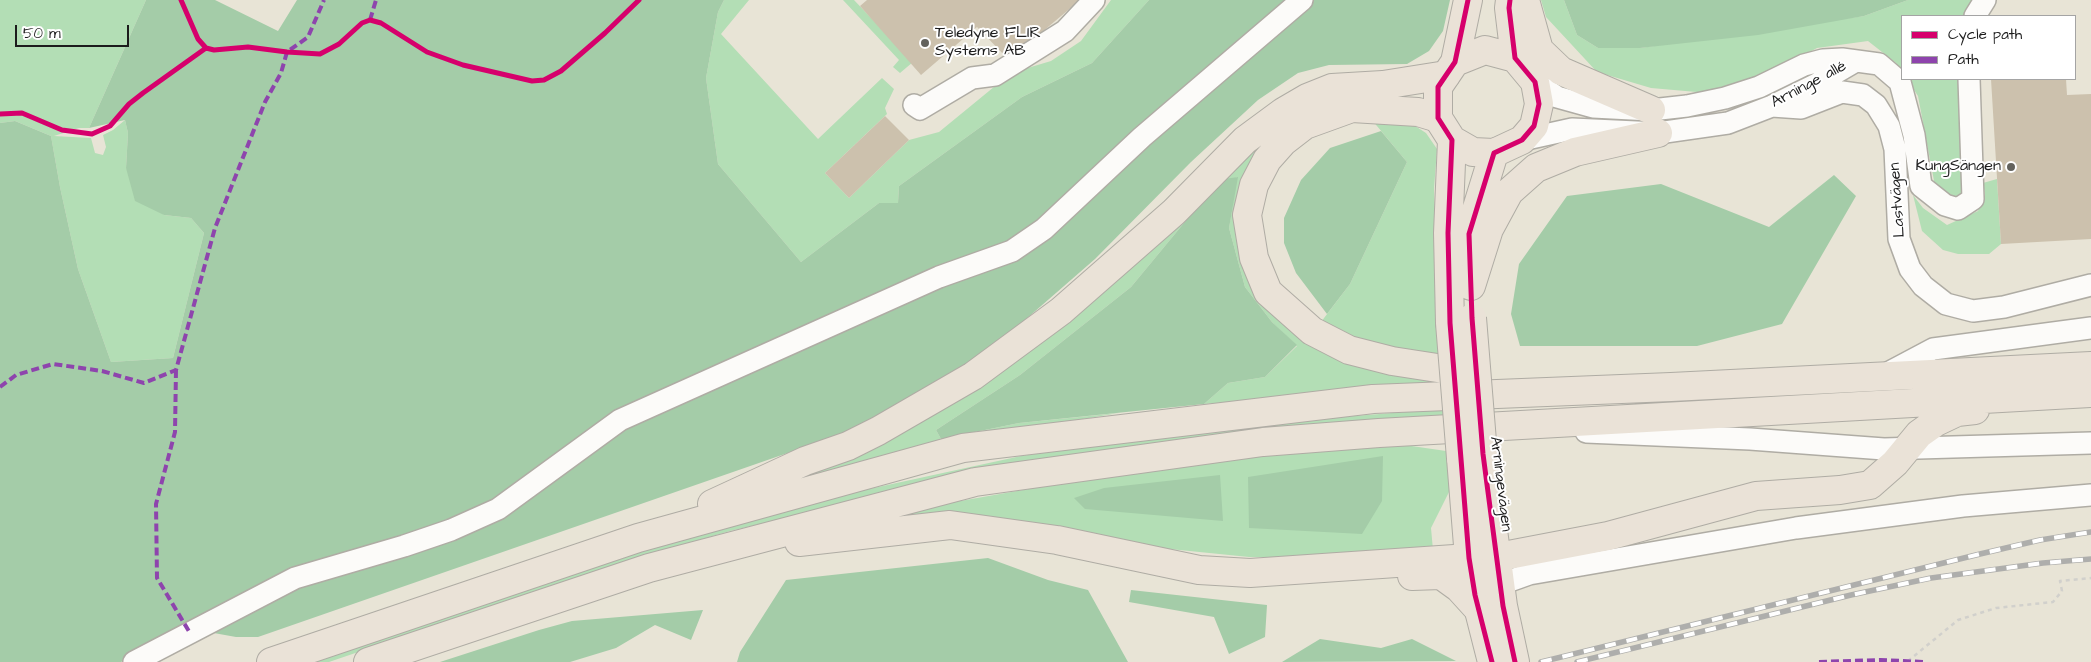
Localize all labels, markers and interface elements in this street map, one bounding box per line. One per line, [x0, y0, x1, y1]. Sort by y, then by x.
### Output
scale bar [18, 15, 131, 47]
legend [1901, 15, 2076, 80]
text: 50 m [23, 23, 61, 44]
place label: Teledyne FLIR Systems AB [935, 24, 1041, 62]
text: Cycle path [1948, 24, 2022, 45]
marker: Teledyne FLIR Systems AB [919, 37, 931, 49]
text: Path [1948, 49, 1979, 70]
street label: Arninge allé [1768, 57, 1850, 113]
place label: KungSängen [1916, 157, 2001, 177]
marker: KungSängen [2005, 161, 2017, 173]
street label: Lastvägen [1886, 162, 1910, 238]
street label: Arningevägen [1485, 435, 1515, 533]

